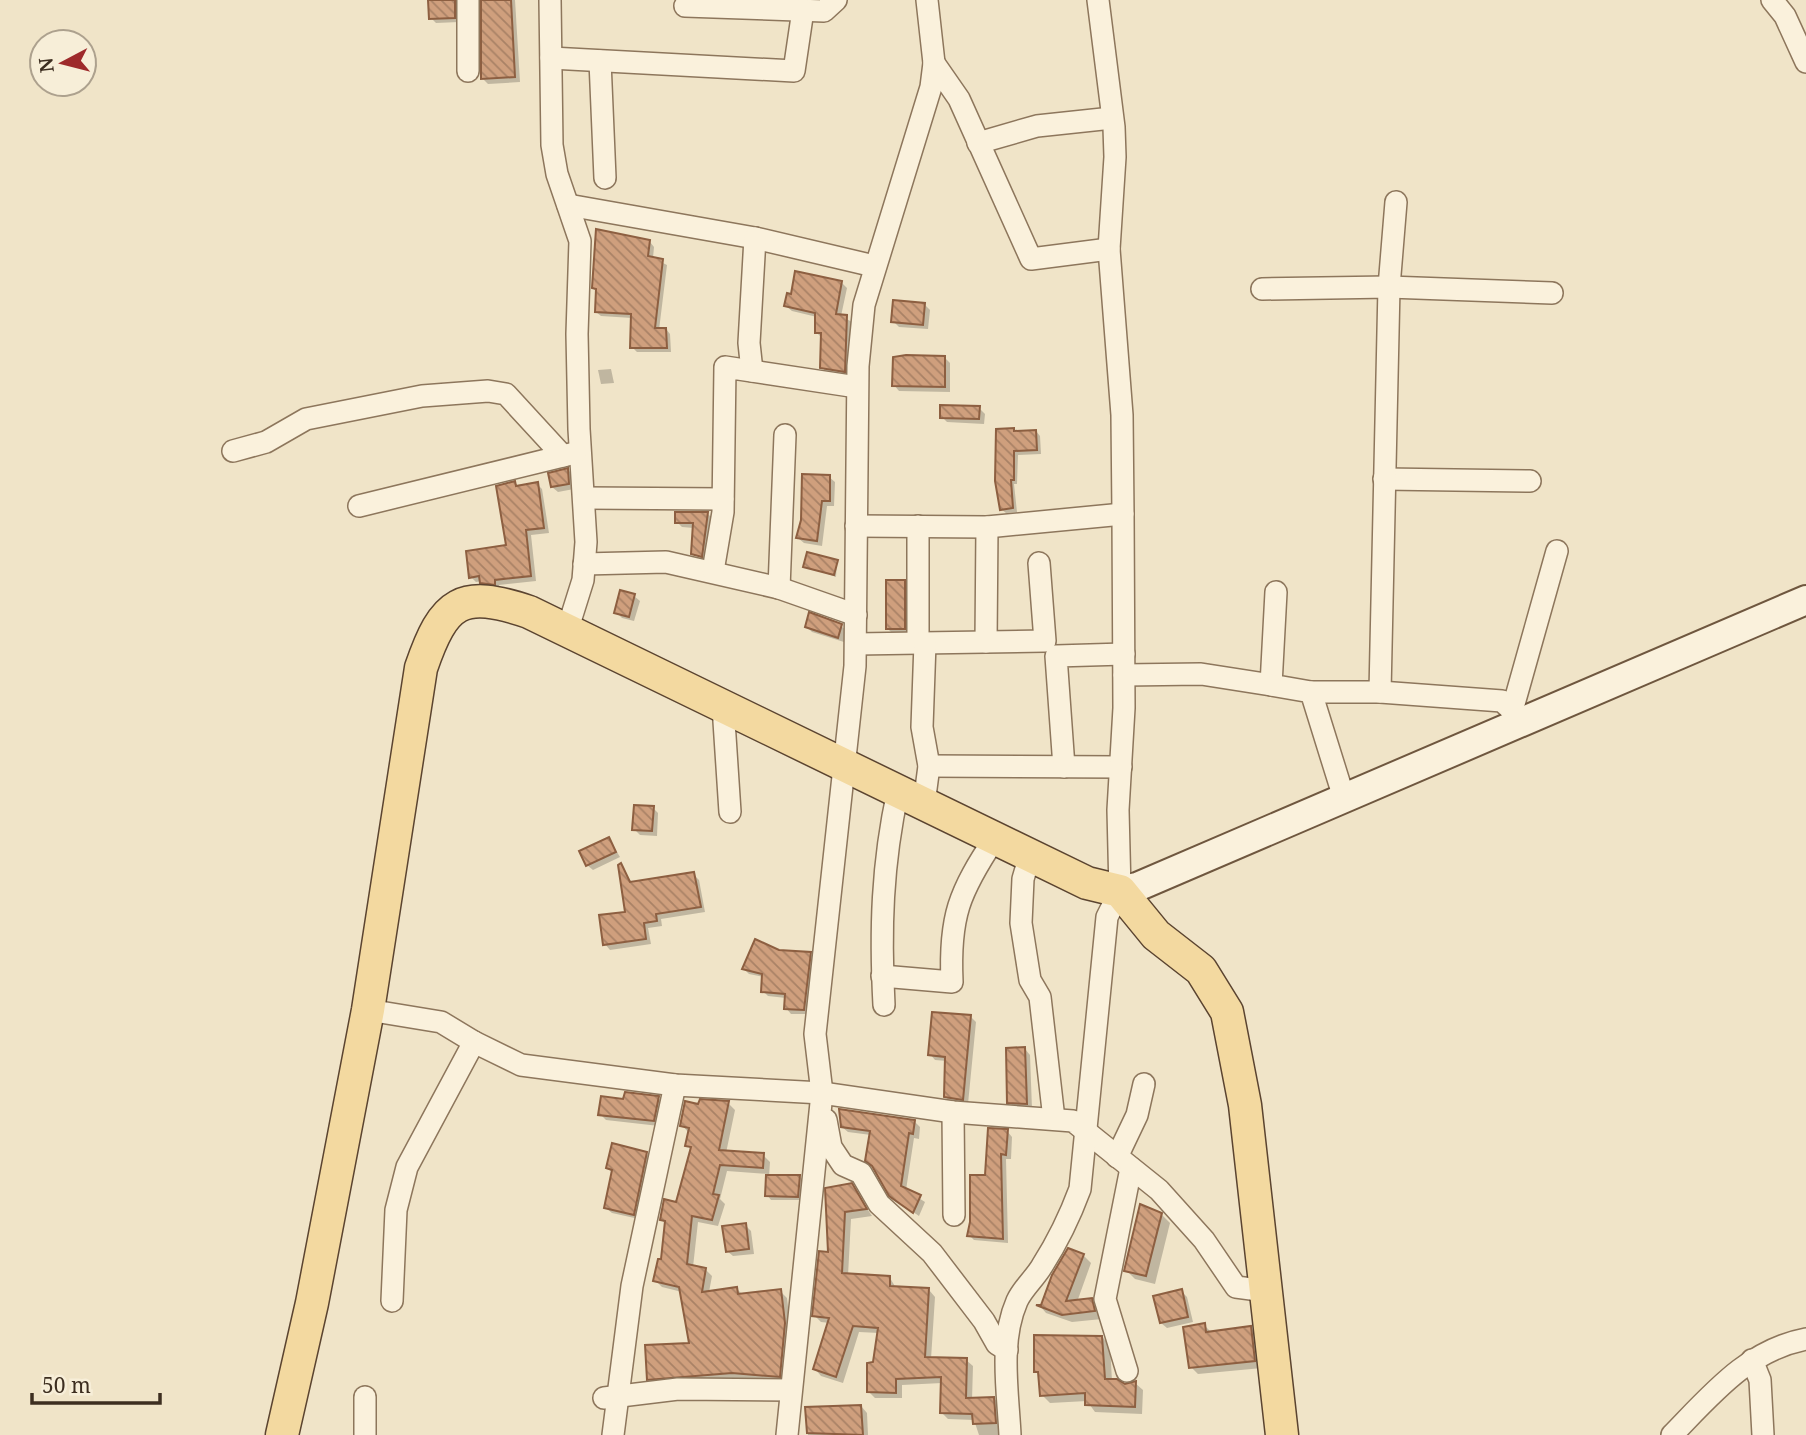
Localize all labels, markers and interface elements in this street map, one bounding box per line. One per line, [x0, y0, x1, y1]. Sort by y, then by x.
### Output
north arrow [28, 28, 98, 98]
text: N [32, 56, 60, 74]
scale bar [32, 1362, 159, 1406]
text: 50 m [42, 1371, 91, 1399]

